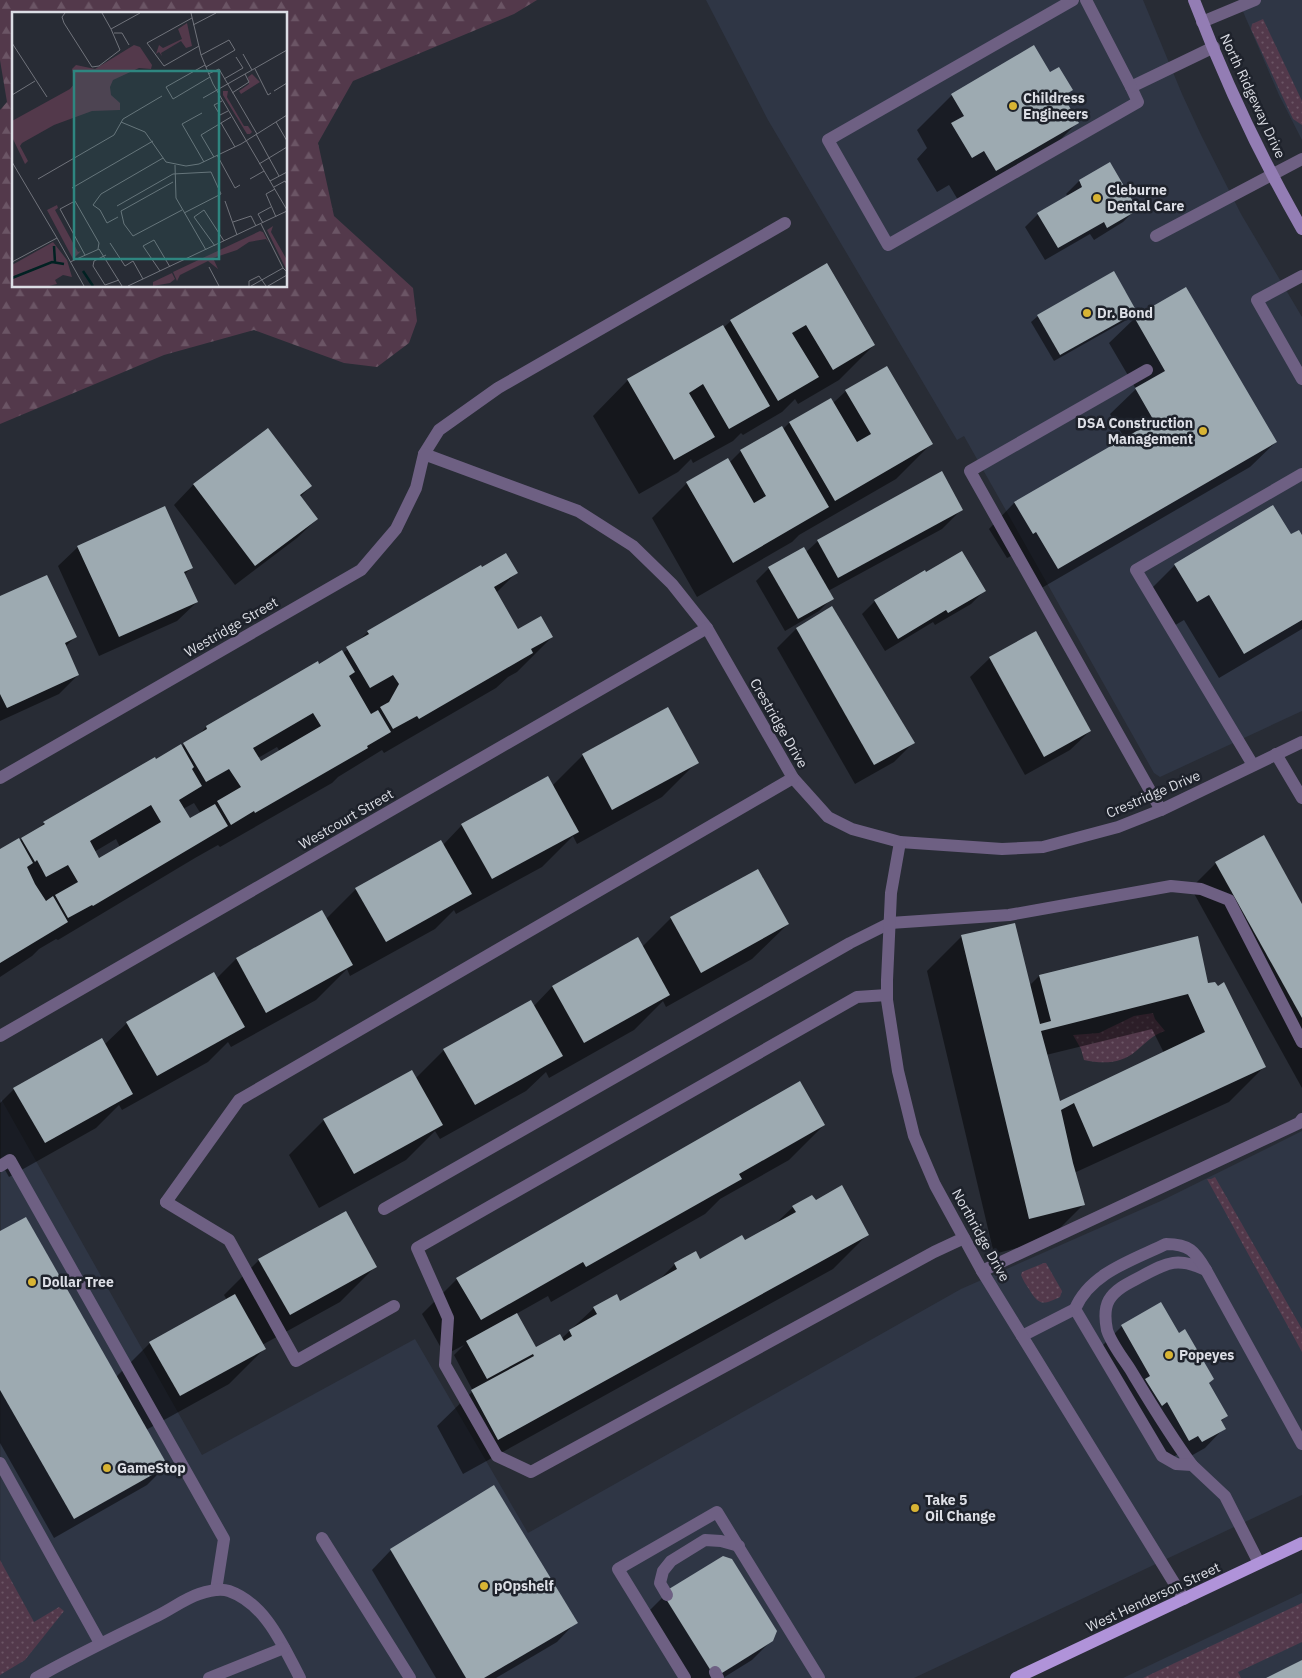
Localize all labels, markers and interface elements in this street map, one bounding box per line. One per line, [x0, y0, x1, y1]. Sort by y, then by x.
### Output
inset map [12, 12, 288, 288]
street label: North Ridgeway Drive [1216, 31, 1290, 161]
place label: Childress Engineers [1023, 89, 1088, 123]
marker: Childress Engineers [1007, 100, 1019, 112]
place label: Cleburne Dental Care [1107, 181, 1185, 215]
marker: Cleburne Dental Care [1091, 192, 1103, 204]
place label: Dr. Bond [1097, 304, 1153, 322]
marker: Dr. Bond [1081, 307, 1093, 319]
place label: DSA Construction Management [1077, 414, 1193, 448]
marker: DSA Construction Management [1197, 425, 1209, 437]
street label: Westridge Street [181, 593, 281, 661]
street label: Crestridge Drive [746, 675, 812, 771]
street label: Crestridge Drive [1103, 766, 1203, 822]
street label: Westcourt Street [296, 785, 397, 853]
street label: Northridge Drive [948, 1185, 1014, 1285]
place label: Dollar Tree [42, 1273, 114, 1291]
marker: Dollar Tree [26, 1276, 38, 1288]
place label: Popeyes [1179, 1346, 1234, 1364]
marker: Popeyes [1163, 1349, 1175, 1361]
place label: GameStop [117, 1459, 186, 1477]
marker: GameStop [101, 1462, 113, 1474]
place label: Take 5 Oil Change [925, 1491, 996, 1525]
marker: Take 5 Oil Change [909, 1502, 921, 1514]
street label: West Henderson Street [1083, 1558, 1223, 1636]
place label: pOpshelf [494, 1577, 554, 1595]
marker: pOpshelf [478, 1580, 490, 1592]

